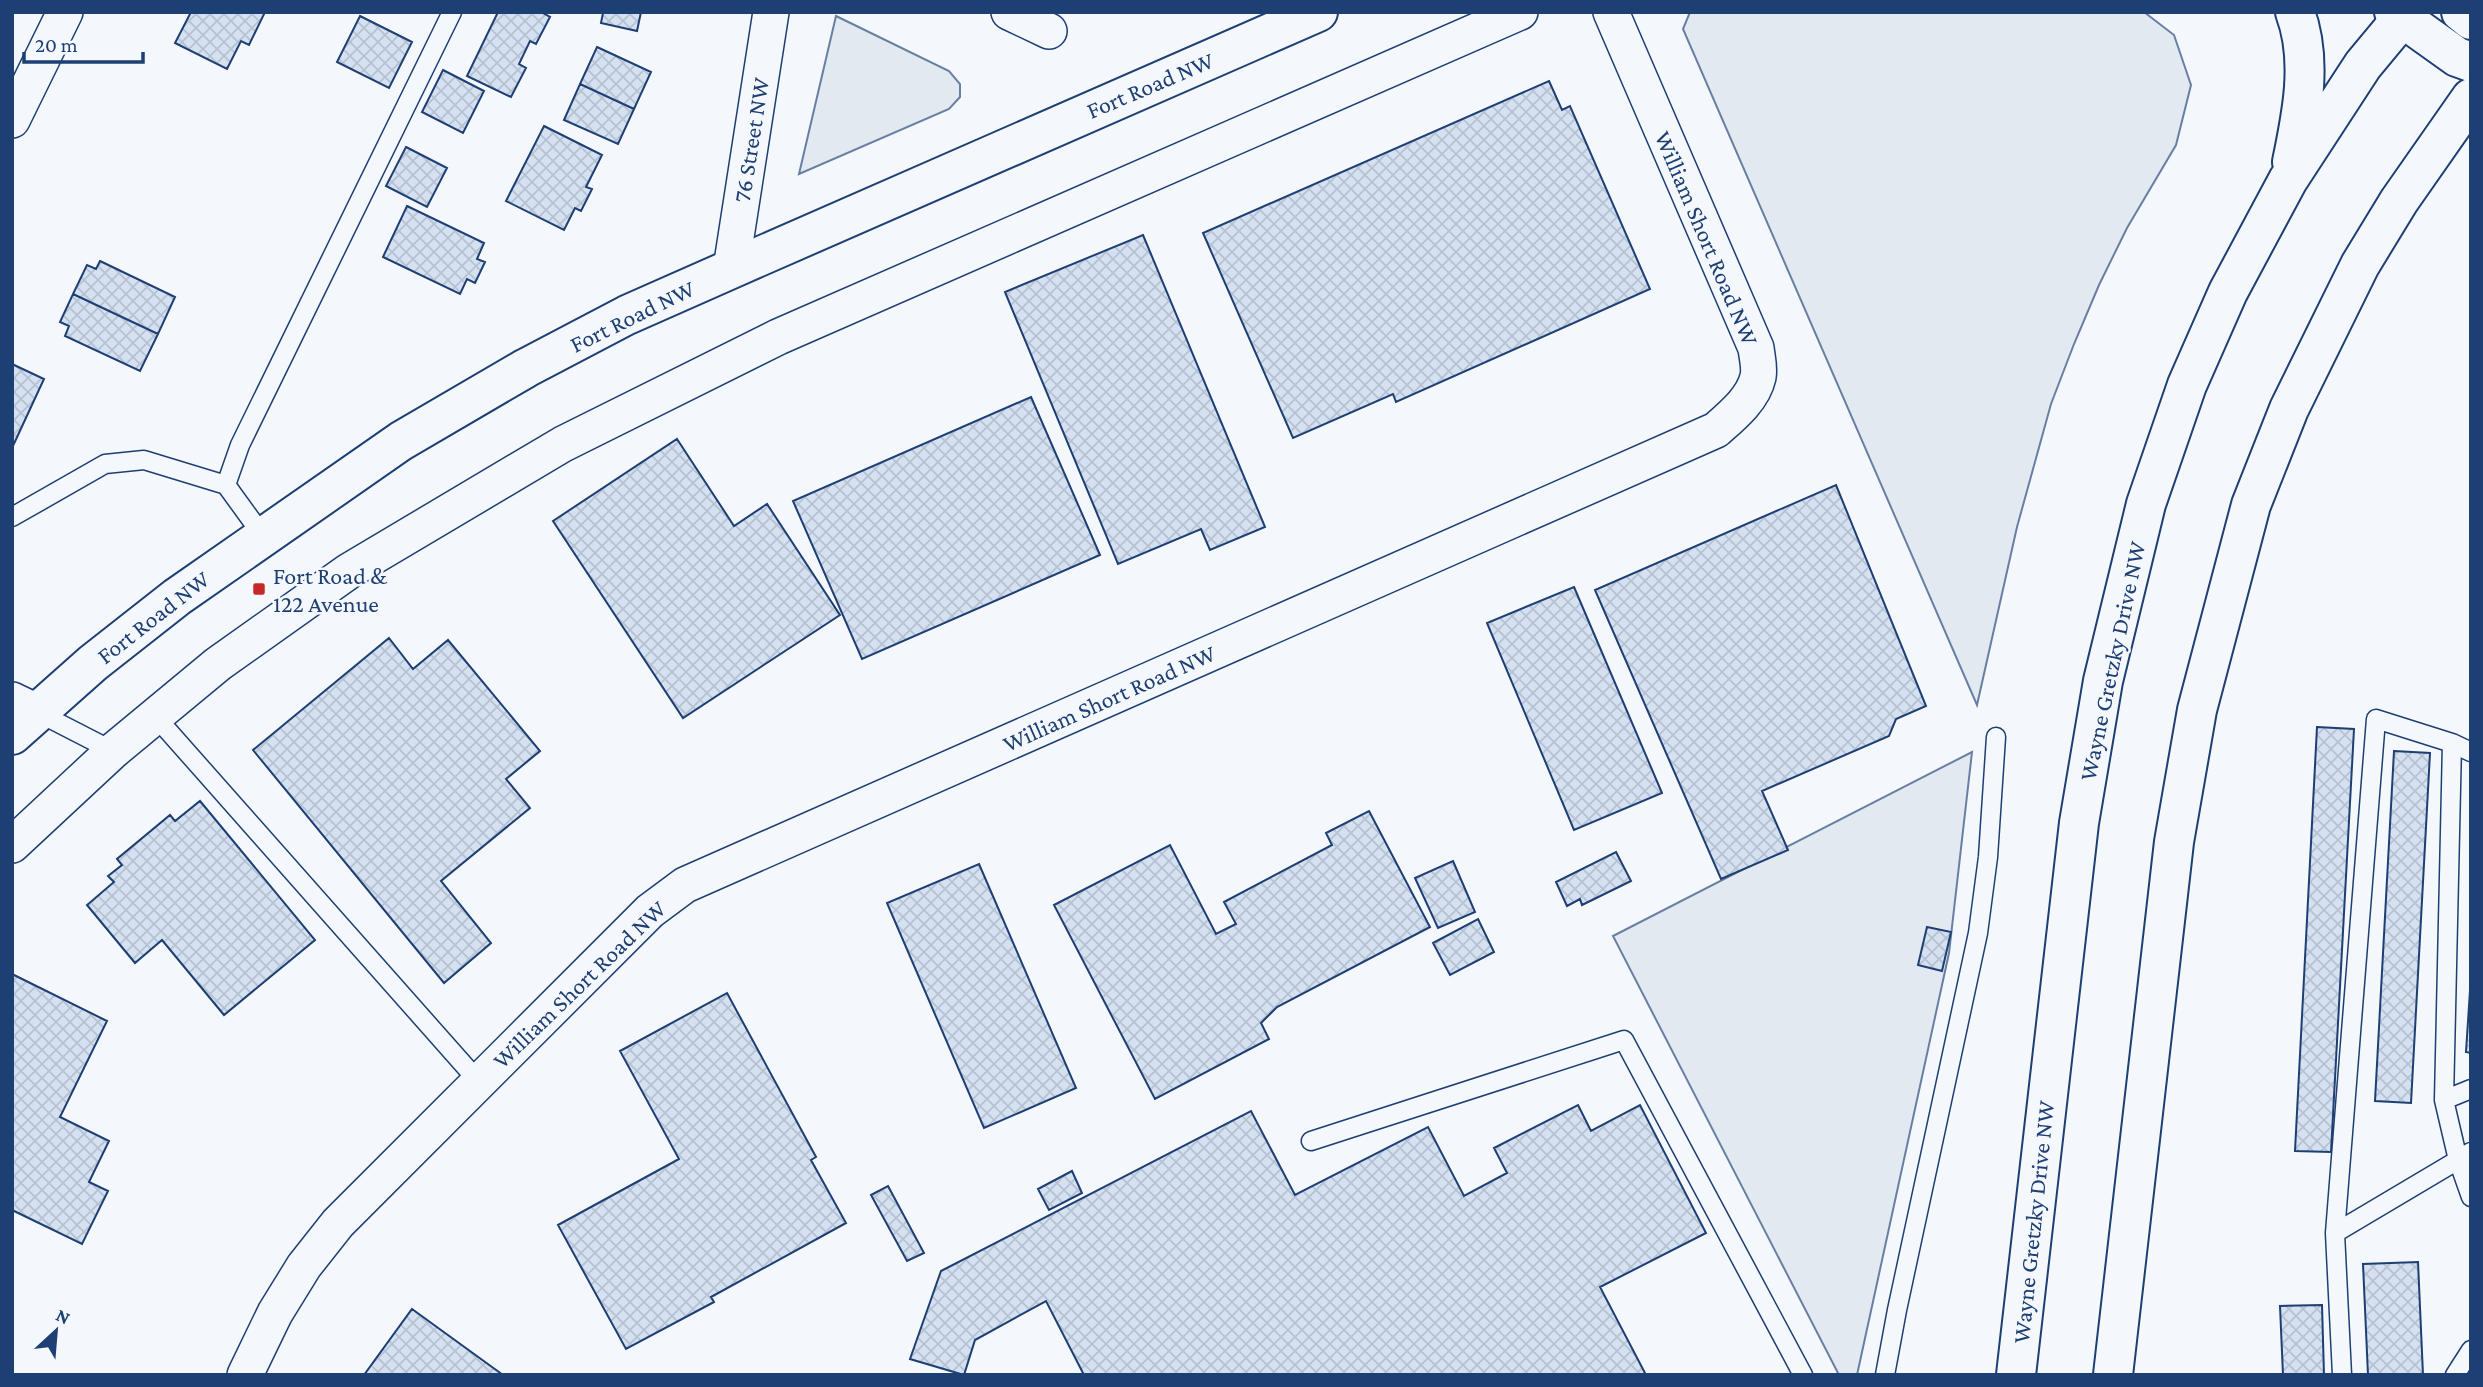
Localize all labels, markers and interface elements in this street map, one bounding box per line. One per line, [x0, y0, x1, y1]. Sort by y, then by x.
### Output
scale bar [24, 21, 144, 65]
text: 20 m [35, 33, 78, 57]
street label: Fort Road NW [1083, 46, 1217, 124]
street label: 76 Street NW [728, 76, 774, 204]
street label: William Short Road NW [1650, 127, 1764, 349]
street label: Fort Road NW [565, 274, 699, 358]
street label: Wayne Gretzky Drive NW [2073, 539, 2151, 783]
place label: Fort Road & 122 Avenue [273, 562, 387, 617]
street label: Fort Road NW [91, 565, 215, 669]
marker: Fort Road & 122 Avenue [251, 581, 267, 597]
street label: William Short Road NW [999, 639, 1219, 757]
street label: William Short Road NW [487, 894, 671, 1074]
street label: Wayne Gretzky Drive NW [2007, 1099, 2059, 1345]
north arrow [21, 1296, 91, 1366]
text: N [53, 1304, 74, 1328]

